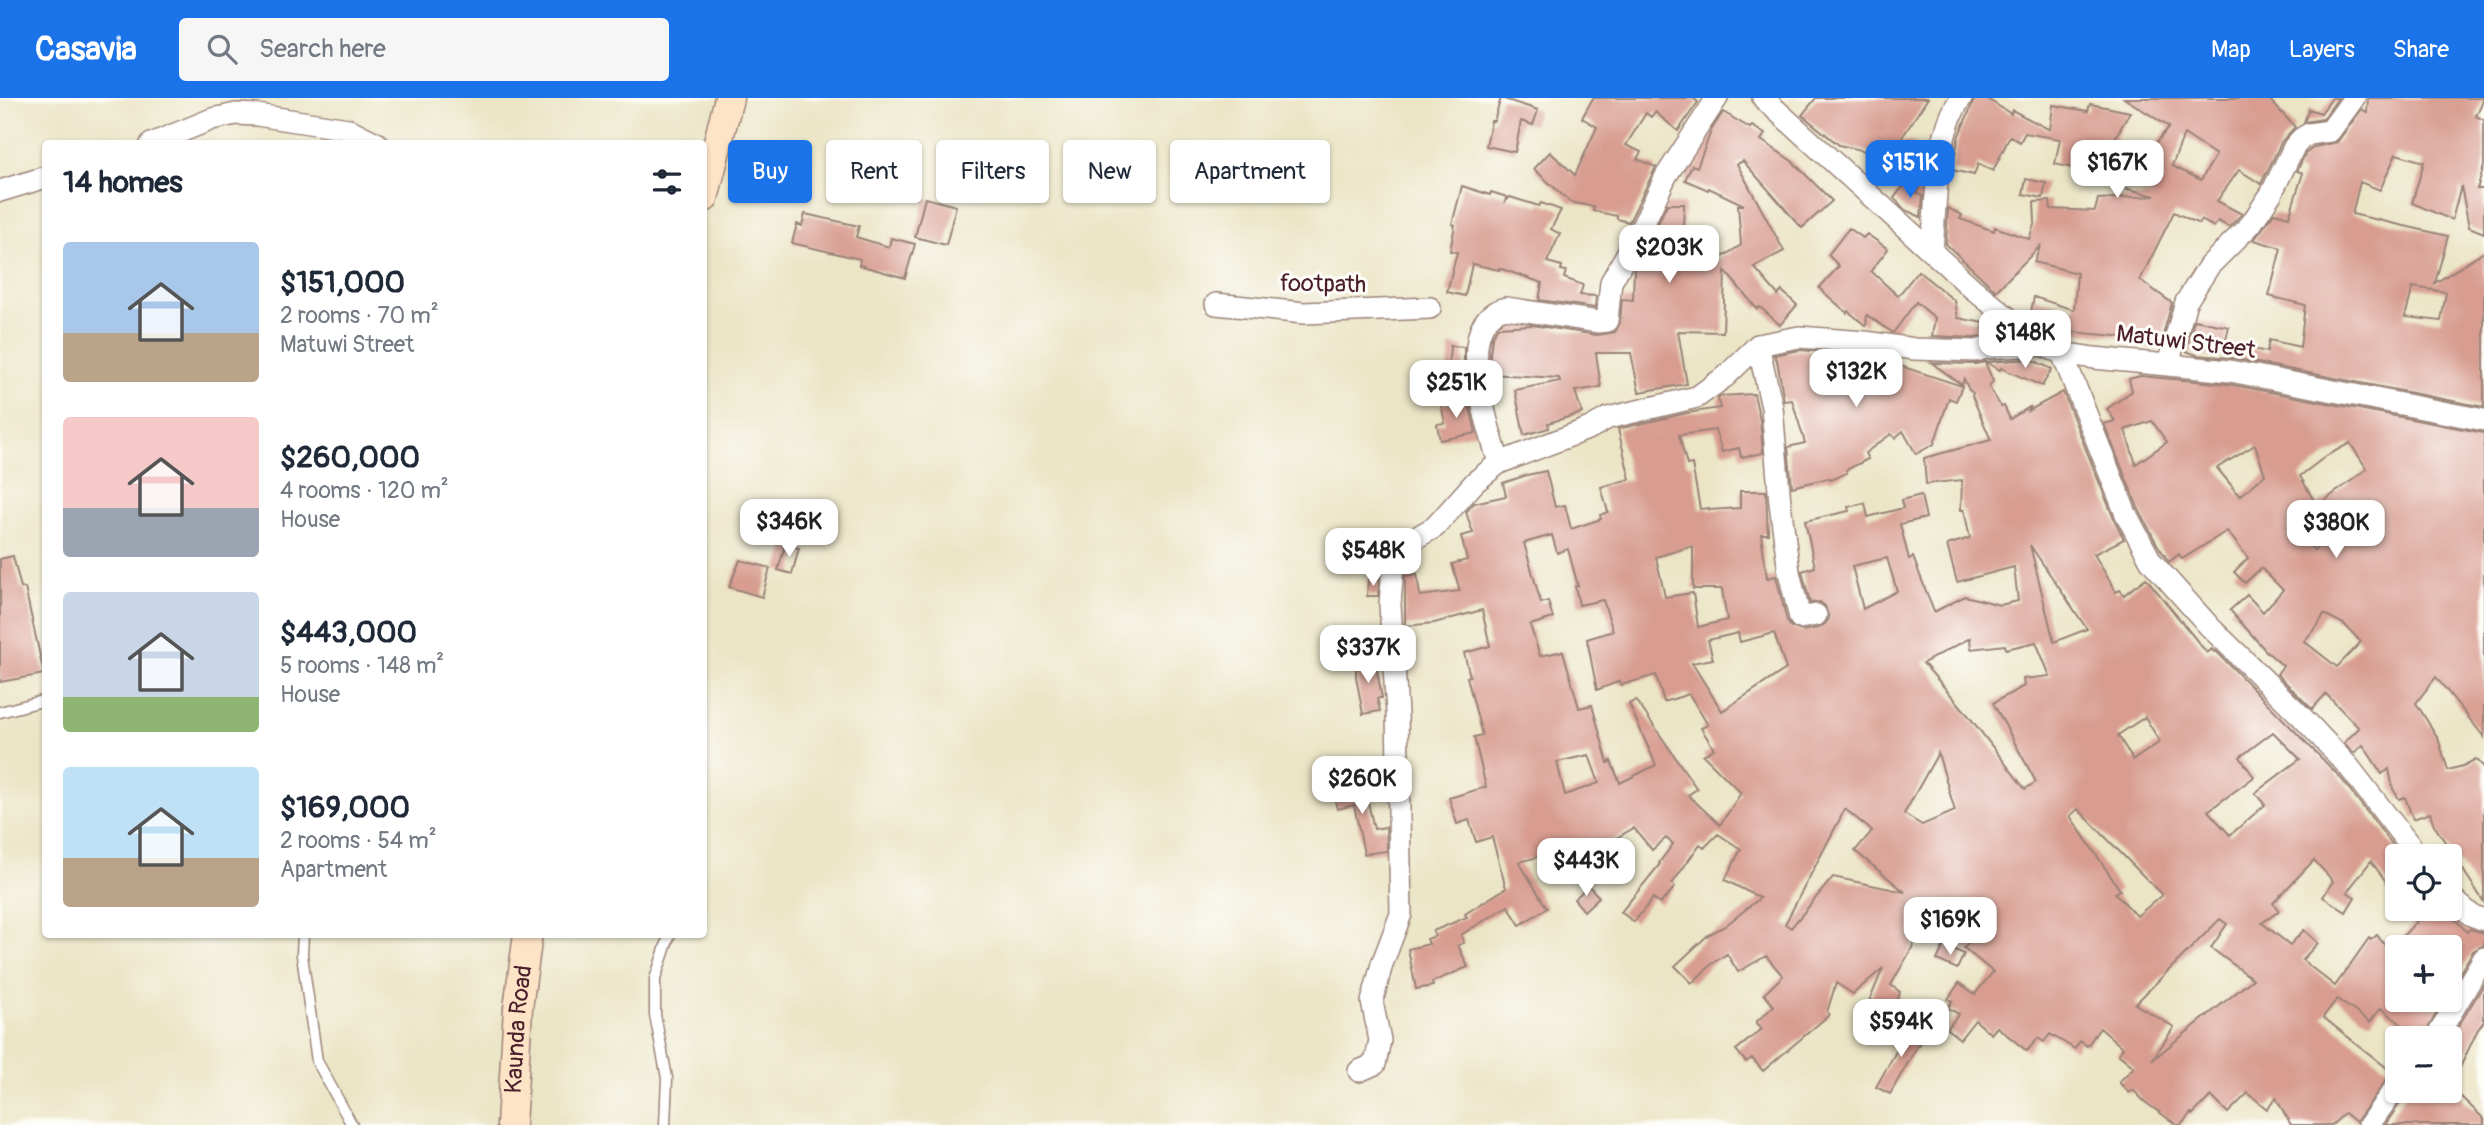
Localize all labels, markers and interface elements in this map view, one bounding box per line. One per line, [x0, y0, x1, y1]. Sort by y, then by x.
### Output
search box [179, 18, 669, 81]
text: Casavia [35, 29, 137, 70]
icon: search [203, 30, 241, 68]
text: Search here [259, 33, 386, 65]
text: Map [2211, 35, 2251, 64]
text: Layers [2289, 35, 2355, 64]
text: Share [2393, 35, 2449, 64]
chip: Buy [728, 140, 812, 203]
chip: Rent [826, 140, 922, 203]
chip: Filters [936, 140, 1049, 203]
chip: New [1063, 140, 1156, 203]
chip: Apartment [1170, 140, 1330, 203]
pin: $151K [1861, 140, 1959, 200]
pin: $167K [2068, 140, 2166, 200]
text: $151K [1882, 148, 1938, 177]
text: $167K [2087, 148, 2147, 177]
icon: filters [648, 163, 686, 201]
text: 14 homes [63, 164, 183, 201]
pin: $203K [1620, 226, 1718, 285]
text: $203K [1635, 233, 1703, 262]
text: $151,000 [280, 264, 405, 301]
street label: footpath [1280, 269, 1366, 299]
icon: home [119, 270, 203, 354]
text: 2 rooms · 70 m² [280, 301, 439, 330]
pin: $148K [1976, 310, 2074, 370]
text: $148K [1995, 318, 2055, 347]
street label: Matuwi Street [2115, 319, 2258, 365]
text: Matuwi Street [280, 330, 414, 359]
pin: $132K [1807, 350, 1905, 409]
text: $132K [1825, 357, 1887, 386]
pin: $251K [1407, 360, 1505, 420]
text: $251K [1426, 368, 1486, 397]
text: $260,000 [280, 439, 420, 476]
icon: home [119, 445, 203, 529]
text: 4 rooms · 120 m² [280, 476, 449, 505]
pin: $346K [740, 500, 838, 559]
pin: $380K [2287, 500, 2385, 560]
text: House [280, 505, 340, 534]
text: $346K [756, 507, 822, 536]
text: $380K [2303, 508, 2369, 537]
pin: $548K [1324, 528, 1422, 588]
text: $548K [1341, 536, 1405, 565]
text: $443,000 [280, 614, 417, 651]
icon: home [119, 620, 203, 704]
pin: $337K [1319, 626, 1417, 685]
text: $337K [1336, 633, 1400, 662]
text: 5 rooms · 148 m² [280, 651, 444, 680]
text: House [280, 680, 340, 709]
pin: $260K [1313, 756, 1411, 816]
text: $260K [1328, 764, 1396, 793]
text: $169,000 [280, 789, 410, 826]
icon: home [119, 795, 203, 879]
text: 2 rooms · 54 m² [280, 826, 437, 855]
pin: $443K [1537, 838, 1635, 898]
map controls [2385, 844, 2462, 1103]
button: locate [2385, 844, 2462, 921]
text: $443K [1553, 846, 1619, 875]
text: Apartment [280, 855, 387, 884]
pin: $169K [1901, 898, 1999, 957]
text: $169K [1920, 905, 1980, 934]
button: + [2385, 935, 2462, 1012]
street label: Kaunda Road [498, 963, 538, 1094]
pin: $594K [1852, 1000, 1950, 1059]
text: $594K [1869, 1007, 1933, 1036]
button: − [2385, 1026, 2462, 1103]

